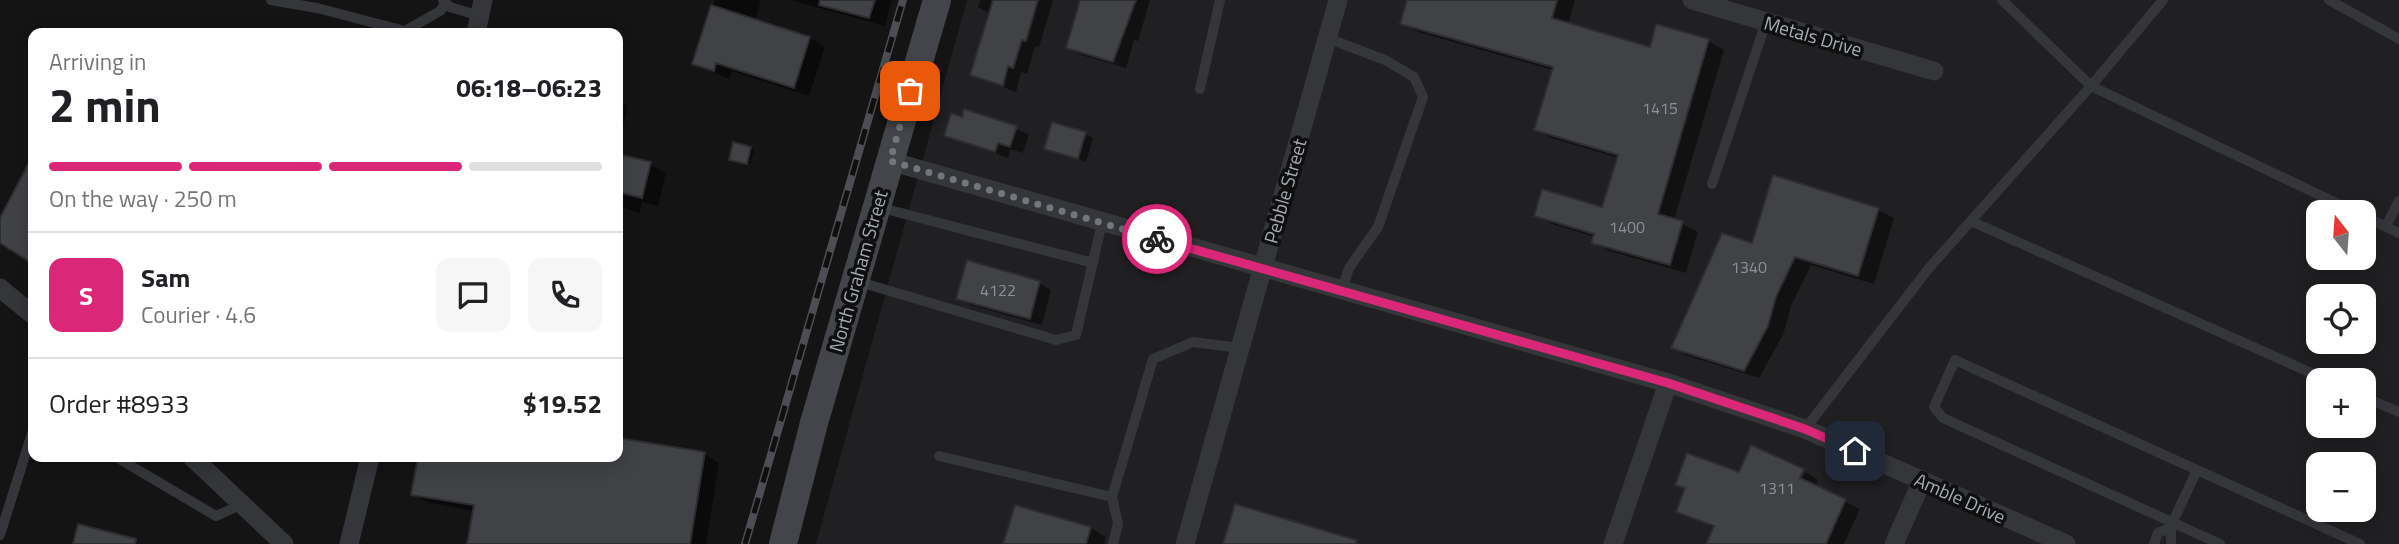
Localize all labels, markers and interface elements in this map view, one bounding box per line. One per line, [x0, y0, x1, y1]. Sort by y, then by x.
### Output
street label: Metals Drive [1761, 8, 1865, 63]
text: Arriving in [49, 44, 146, 79]
pin [880, 61, 940, 121]
text: 06:18–06:23 [456, 68, 602, 107]
text: 2 min [49, 70, 161, 140]
icon: bag [891, 72, 929, 110]
house number: 1415 [1642, 96, 1678, 120]
street label: Pebble Street [1256, 135, 1313, 247]
text: On the way · 250 m [49, 181, 237, 216]
street label: North Graham Street [821, 186, 895, 355]
north arrow [2306, 200, 2376, 270]
map controls [2306, 200, 2376, 522]
courier [1122, 204, 1192, 274]
house number: 1400 [1609, 215, 1645, 239]
icon: bike [1138, 220, 1176, 258]
house number: 1340 [1731, 255, 1767, 279]
text: Sam [141, 258, 190, 297]
button: chat [436, 258, 510, 332]
button: phone [528, 258, 602, 332]
text: S [79, 276, 93, 315]
house number: 4122 [980, 278, 1016, 302]
button: locate [2306, 284, 2376, 354]
text: Courier · 4.6 [141, 297, 256, 332]
button: + [2306, 368, 2376, 438]
text: Order #8933 [49, 384, 189, 423]
text: $19.52 [523, 384, 602, 423]
pin [1825, 421, 1885, 481]
icon: home [1836, 432, 1874, 470]
button: − [2306, 452, 2376, 522]
street label: Amble Drive [1910, 465, 2010, 531]
house number: 1311 [1759, 476, 1795, 500]

